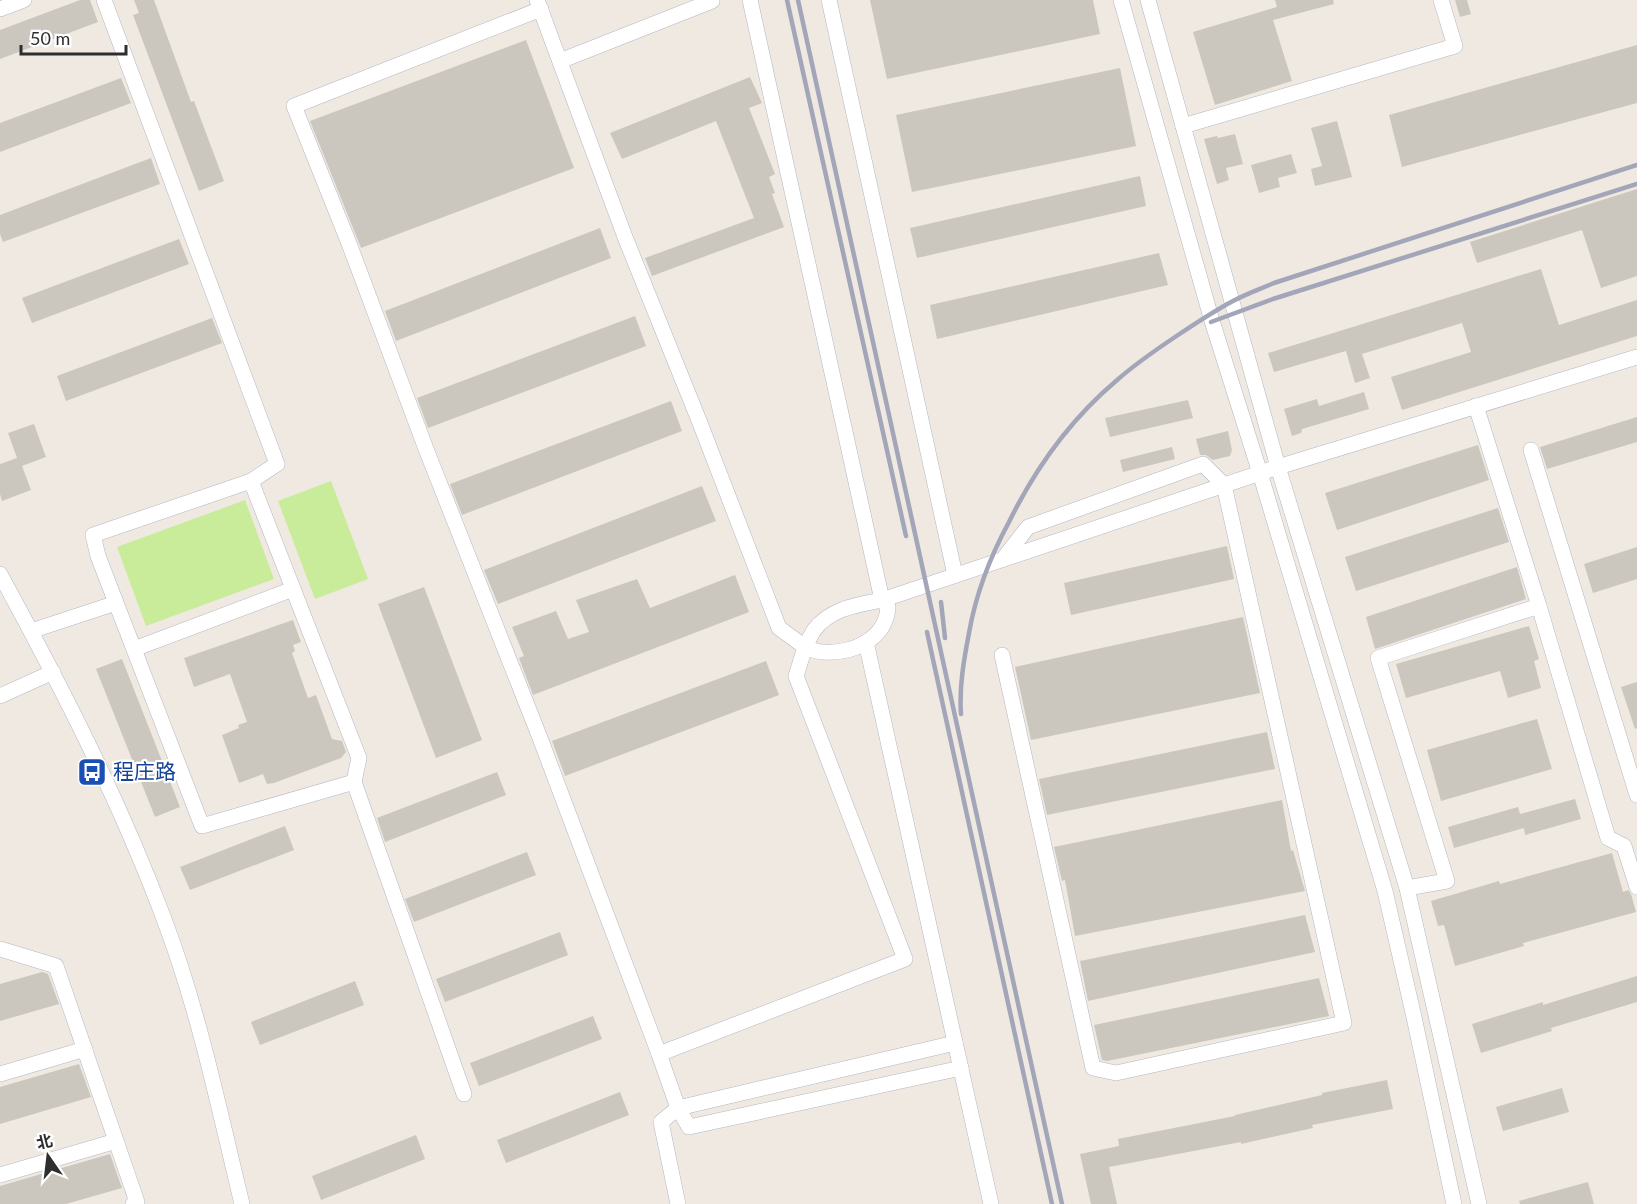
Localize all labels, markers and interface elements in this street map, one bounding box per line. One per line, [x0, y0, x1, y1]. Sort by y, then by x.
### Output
scale bar [21, 18, 126, 56]
text: 50 m [30, 27, 70, 49]
bus stop icon: 程庄路 [76, 756, 108, 788]
place label: 程庄路 [113, 758, 176, 783]
north arrow [18, 1126, 78, 1186]
text: 北 [34, 1130, 54, 1152]

